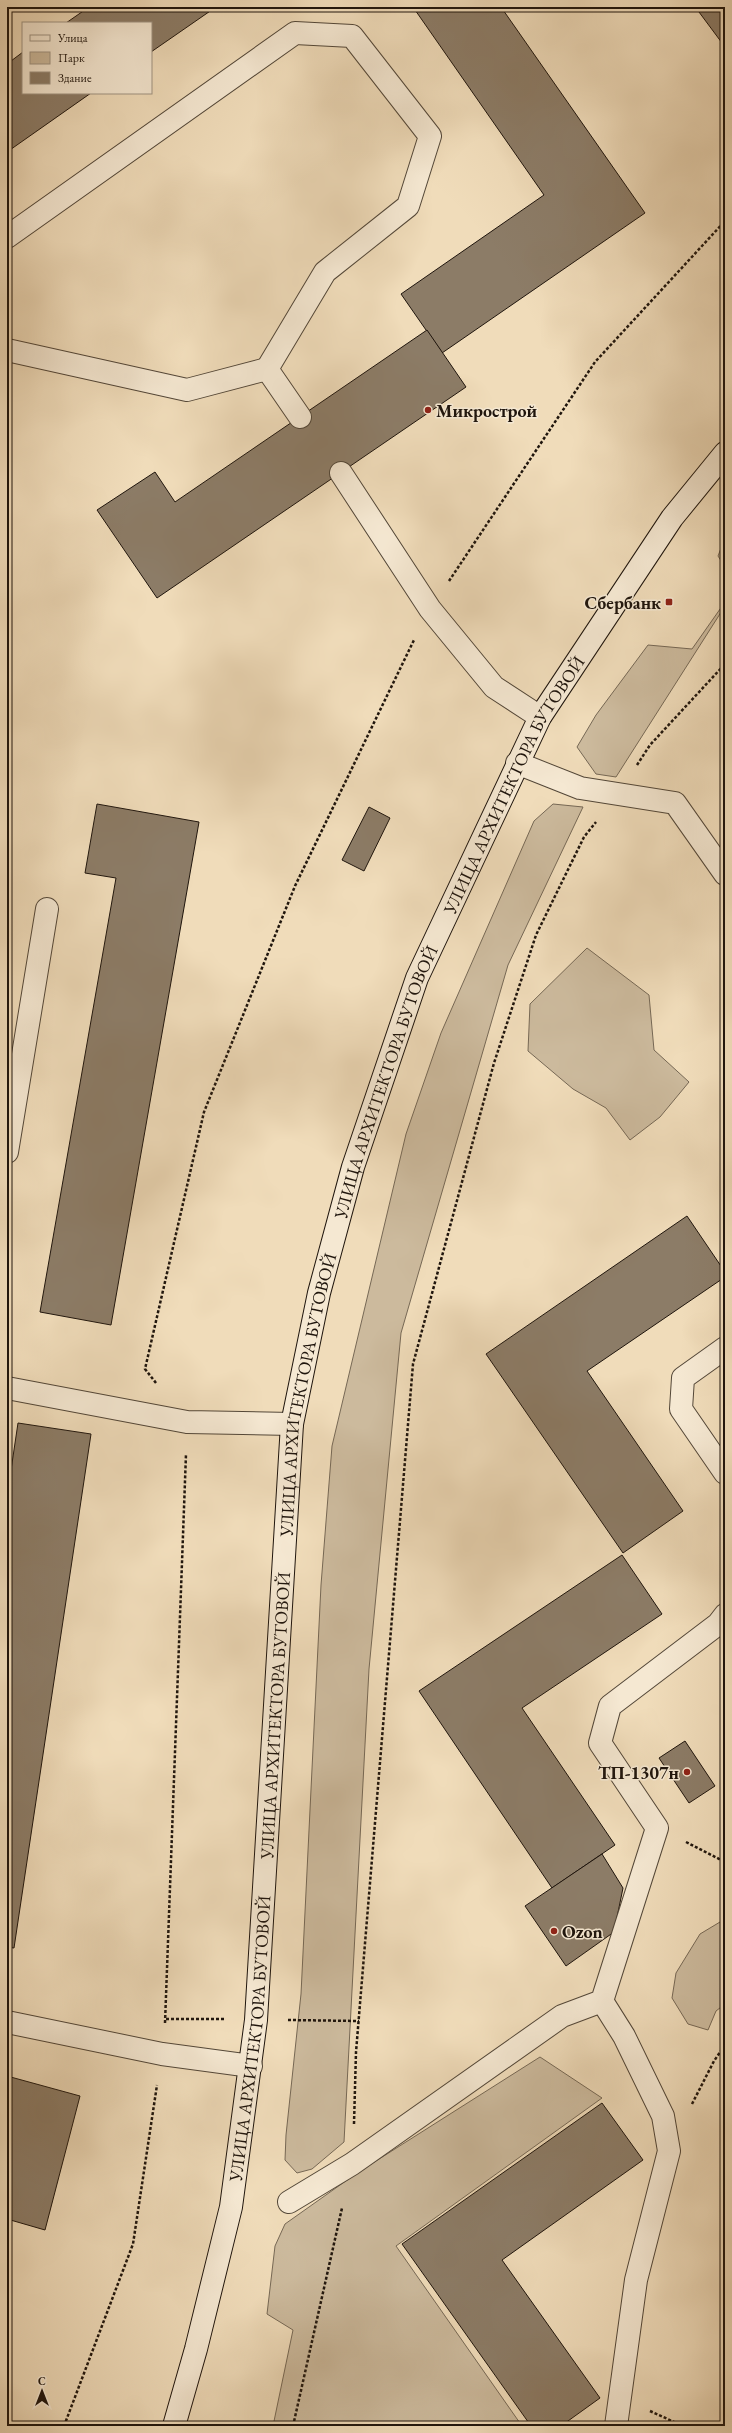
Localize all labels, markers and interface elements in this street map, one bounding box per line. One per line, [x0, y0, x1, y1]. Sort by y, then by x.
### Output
legend [22, 22, 152, 94]
text: Улица [57, 30, 88, 46]
text: Парк [58, 50, 85, 66]
text: Здание [58, 70, 92, 86]
place label: Микрострой [436, 399, 537, 422]
marker: Микрострой [423, 405, 433, 415]
place label: Сбербанк [585, 591, 661, 614]
marker: Сбербанк [664, 597, 674, 607]
street label: УЛИЦА АРХИТЕКТОРА БУТОВОЙ [437, 651, 589, 918]
street label: УЛИЦА АРХИТЕКТОРА БУТОВОЙ [328, 941, 442, 1222]
street label: УЛИЦА АРХИТЕКТОРА БУТОВОЙ [274, 1250, 341, 1538]
street label: УЛИЦА АРХИТЕКТОРА БУТОВОЙ [254, 1571, 295, 1861]
place label: ТП-1307н [598, 1761, 680, 1784]
marker: ТП-1307н [682, 1767, 692, 1777]
street label: УЛИЦА АРХИТЕКТОРА БУТОВОЙ [223, 1894, 275, 2184]
place label: Ozon [562, 1920, 603, 1943]
marker: Ozon [549, 1926, 559, 1936]
north arrow [22, 2371, 62, 2411]
text: С [38, 2374, 46, 2388]

